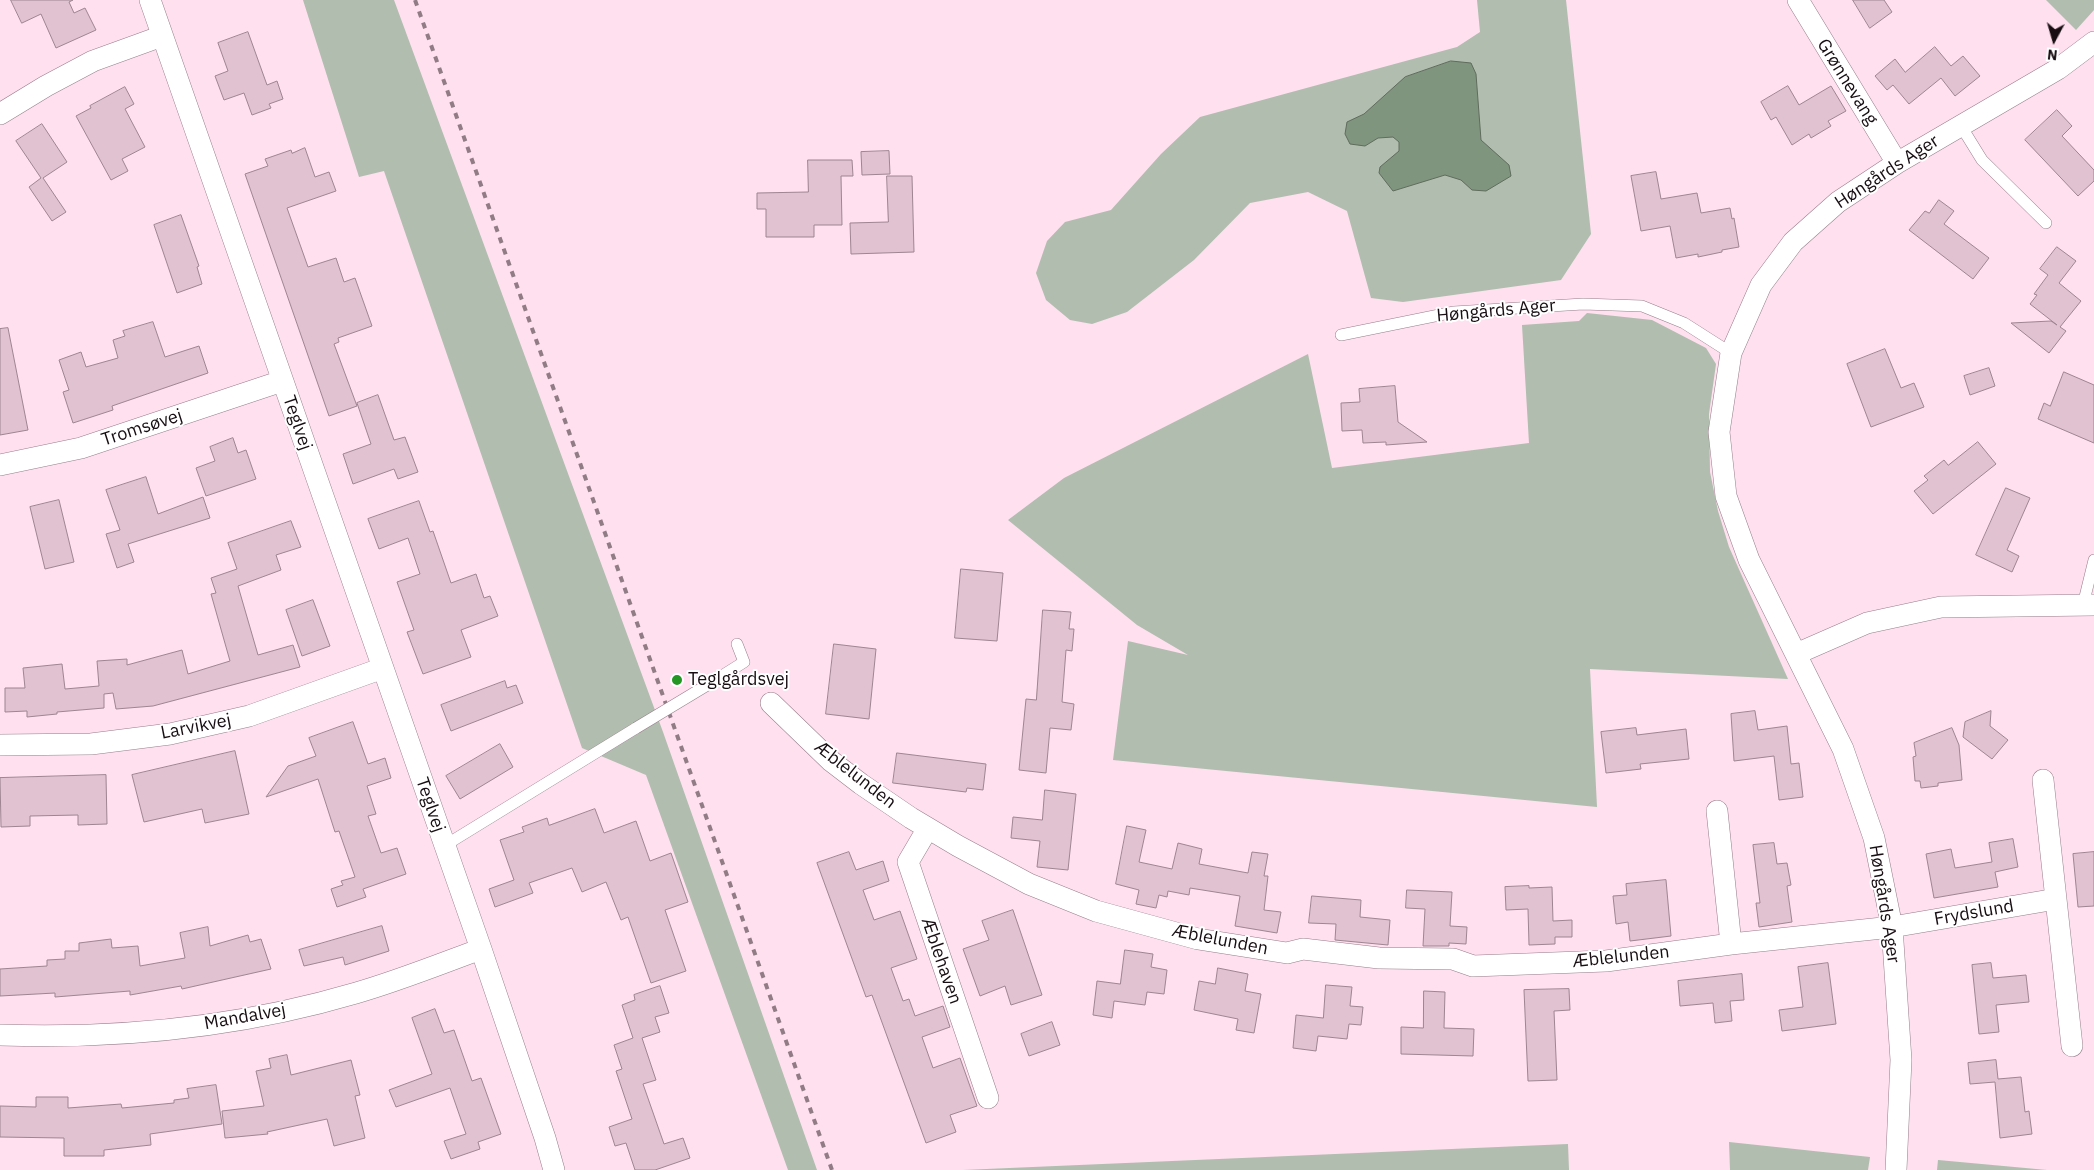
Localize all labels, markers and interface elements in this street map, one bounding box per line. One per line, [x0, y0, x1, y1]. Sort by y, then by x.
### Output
north arrow [2029, 15, 2079, 65]
street label: Grønnevang [1812, 35, 1882, 129]
text: N [2046, 45, 2058, 64]
street label: Høngårds Ager [1831, 130, 1943, 214]
street label: Høngårds Ager [1435, 295, 1557, 327]
street label: Teglvej [278, 393, 316, 453]
street label: Tromsøvej [99, 405, 185, 451]
place label: Teglgårdsvej [688, 669, 789, 691]
marker: Teglgårdsvej [670, 673, 684, 687]
street label: Larvikvej [159, 710, 233, 744]
street label: Æblelunden [810, 736, 900, 814]
street label: Teglvej [411, 775, 449, 835]
street label: Høngårds Ager [1864, 843, 1904, 965]
street label: Frydslund [1933, 895, 2015, 931]
street label: Æblehaven [916, 915, 966, 1007]
street label: Æblelunden [1170, 920, 1270, 960]
street label: Æblelunden [1571, 941, 1671, 973]
street label: Mandalvej [203, 999, 287, 1035]

